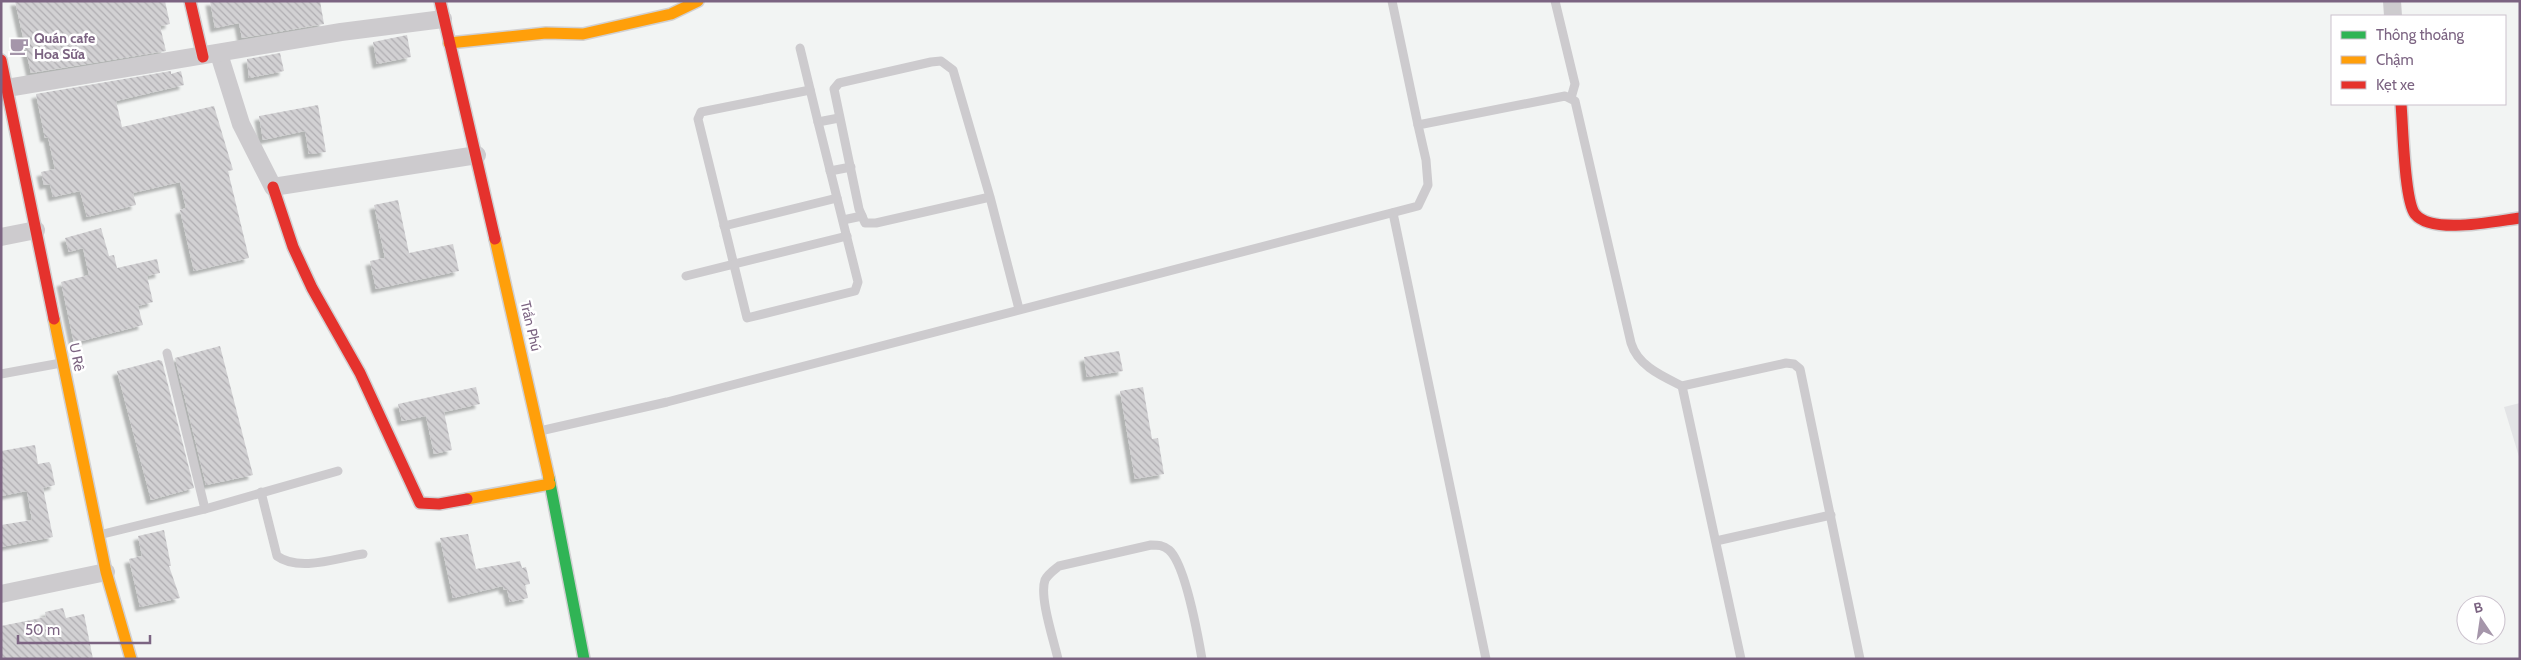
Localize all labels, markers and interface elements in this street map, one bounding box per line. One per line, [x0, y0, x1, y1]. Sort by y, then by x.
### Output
legend [2331, 15, 2506, 105]
text: Thông thoáng [2376, 26, 2465, 44]
place label: Quán cafe Hoa Sữa [34, 29, 95, 63]
cafe icon: Quán cafe Hoa Sữa [8, 35, 30, 57]
text: Chậm [2376, 51, 2414, 69]
text: Kẹt xe [2376, 76, 2415, 94]
street label: Trần Phú [516, 299, 546, 353]
street label: U Rê [65, 341, 89, 373]
north arrow [2456, 595, 2506, 645]
text: B [2472, 598, 2485, 617]
scale bar [18, 612, 150, 644]
text: 50 m [25, 621, 60, 639]

